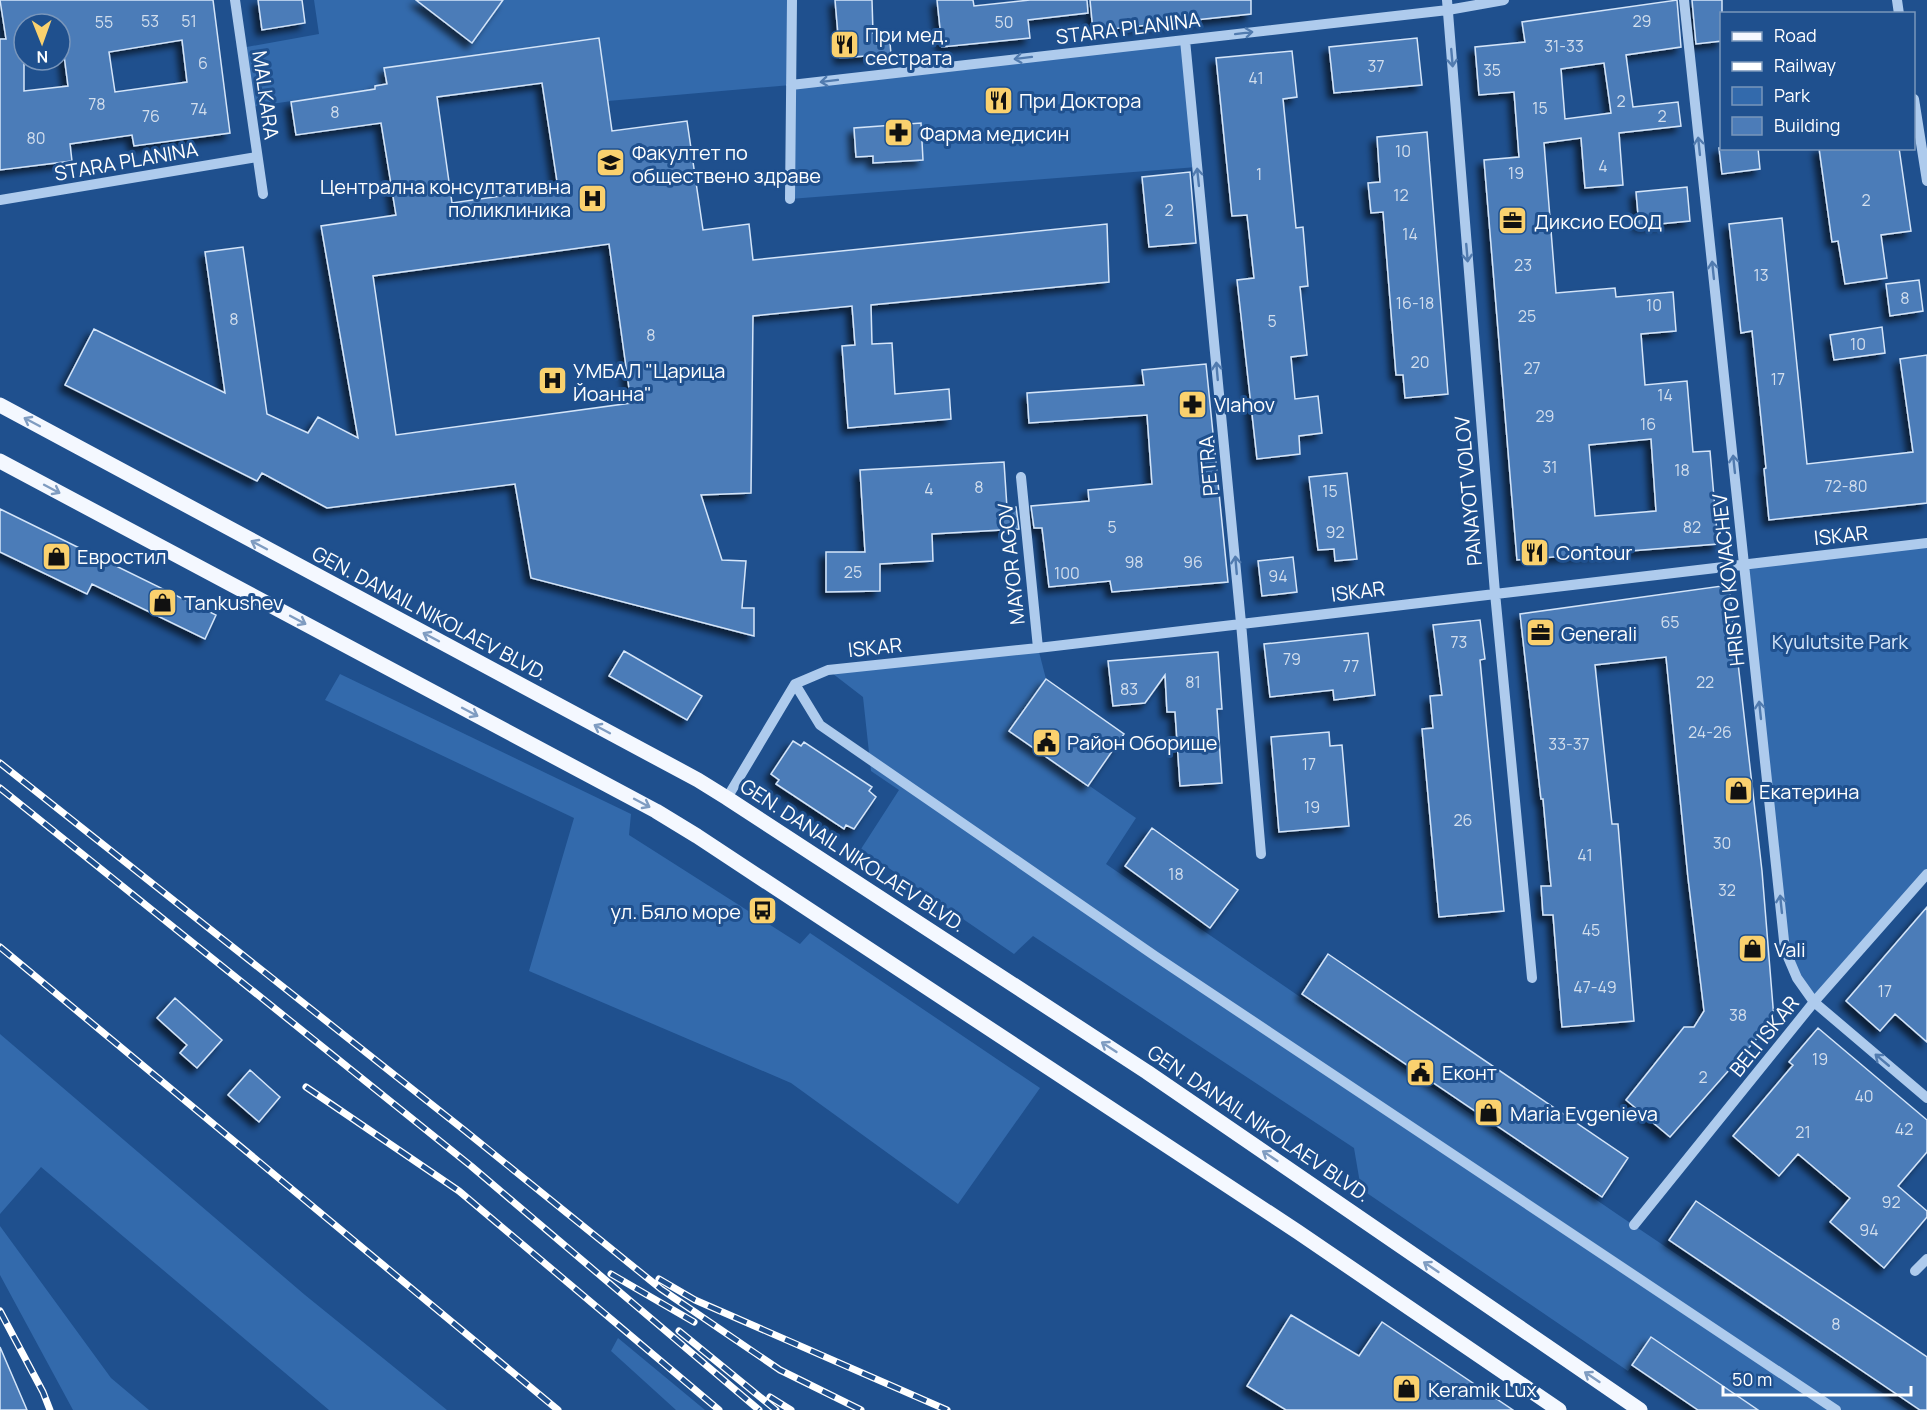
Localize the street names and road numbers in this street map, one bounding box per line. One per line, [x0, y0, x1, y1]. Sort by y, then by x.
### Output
street label: STARA PLANINA [1054, 6, 1202, 50]
street label: MALKARA [246, 49, 286, 142]
street label: STARA PLANINA [52, 135, 200, 187]
street label: PANAYOT VOLOV [1448, 415, 1488, 567]
street label: PETRA [1192, 434, 1224, 497]
street label: HRISTO KOVACHEV [1706, 492, 1750, 668]
street label: MAYOR AGOV [991, 502, 1031, 626]
street label: ISKAR [1813, 519, 1869, 551]
street label: GEN. DANAIL NIKOLAEV BLVD. [308, 539, 552, 687]
street label: ISKAR [1329, 574, 1387, 608]
street label: ISKAR [847, 631, 903, 663]
street label: GEN. DANAIL NIKOLAEV BLVD. [735, 772, 971, 938]
street label: BELI ISKAR [1723, 990, 1805, 1082]
street label: GEN. DANAIL NIKOLAEV BLVD. [1142, 1038, 1376, 1208]

